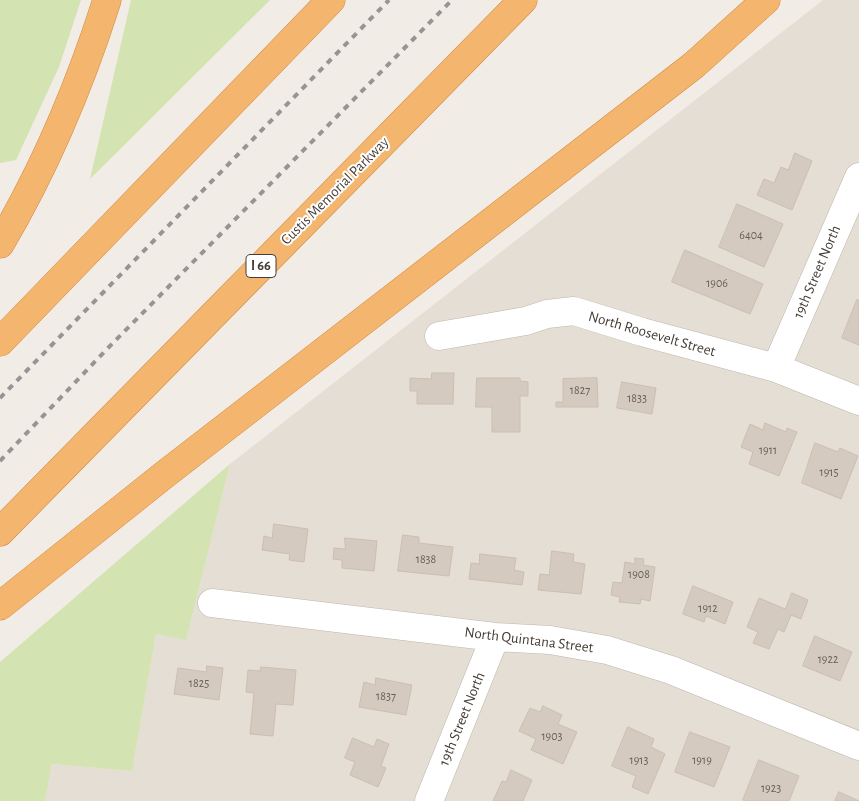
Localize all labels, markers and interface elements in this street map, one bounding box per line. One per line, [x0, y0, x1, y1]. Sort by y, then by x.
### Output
street label: Custis Memorial Parkway [277, 133, 393, 249]
street label: 19th Street North [789, 223, 845, 321]
house number: 6404 [739, 228, 763, 242]
road number: I 66 [246, 255, 276, 278]
house number: 1906 [706, 276, 728, 290]
street label: North Roosevelt Street [586, 307, 718, 361]
house number: 1827 [570, 383, 590, 397]
house number: 1833 [627, 391, 647, 405]
house number: 1911 [759, 443, 777, 457]
house number: 1915 [820, 465, 838, 479]
house number: 1838 [416, 552, 436, 566]
house number: 1908 [628, 567, 650, 581]
house number: 1912 [698, 601, 718, 615]
street label: North Quintana Street [464, 623, 594, 657]
house number: 1922 [818, 652, 838, 666]
street label: 19th Street North [435, 669, 489, 769]
house number: 1825 [189, 676, 209, 690]
house number: 1837 [376, 689, 396, 703]
house number: 1903 [541, 729, 563, 743]
house number: 1913 [630, 753, 648, 767]
house number: 1919 [692, 753, 712, 767]
house number: 1923 [761, 781, 781, 795]

